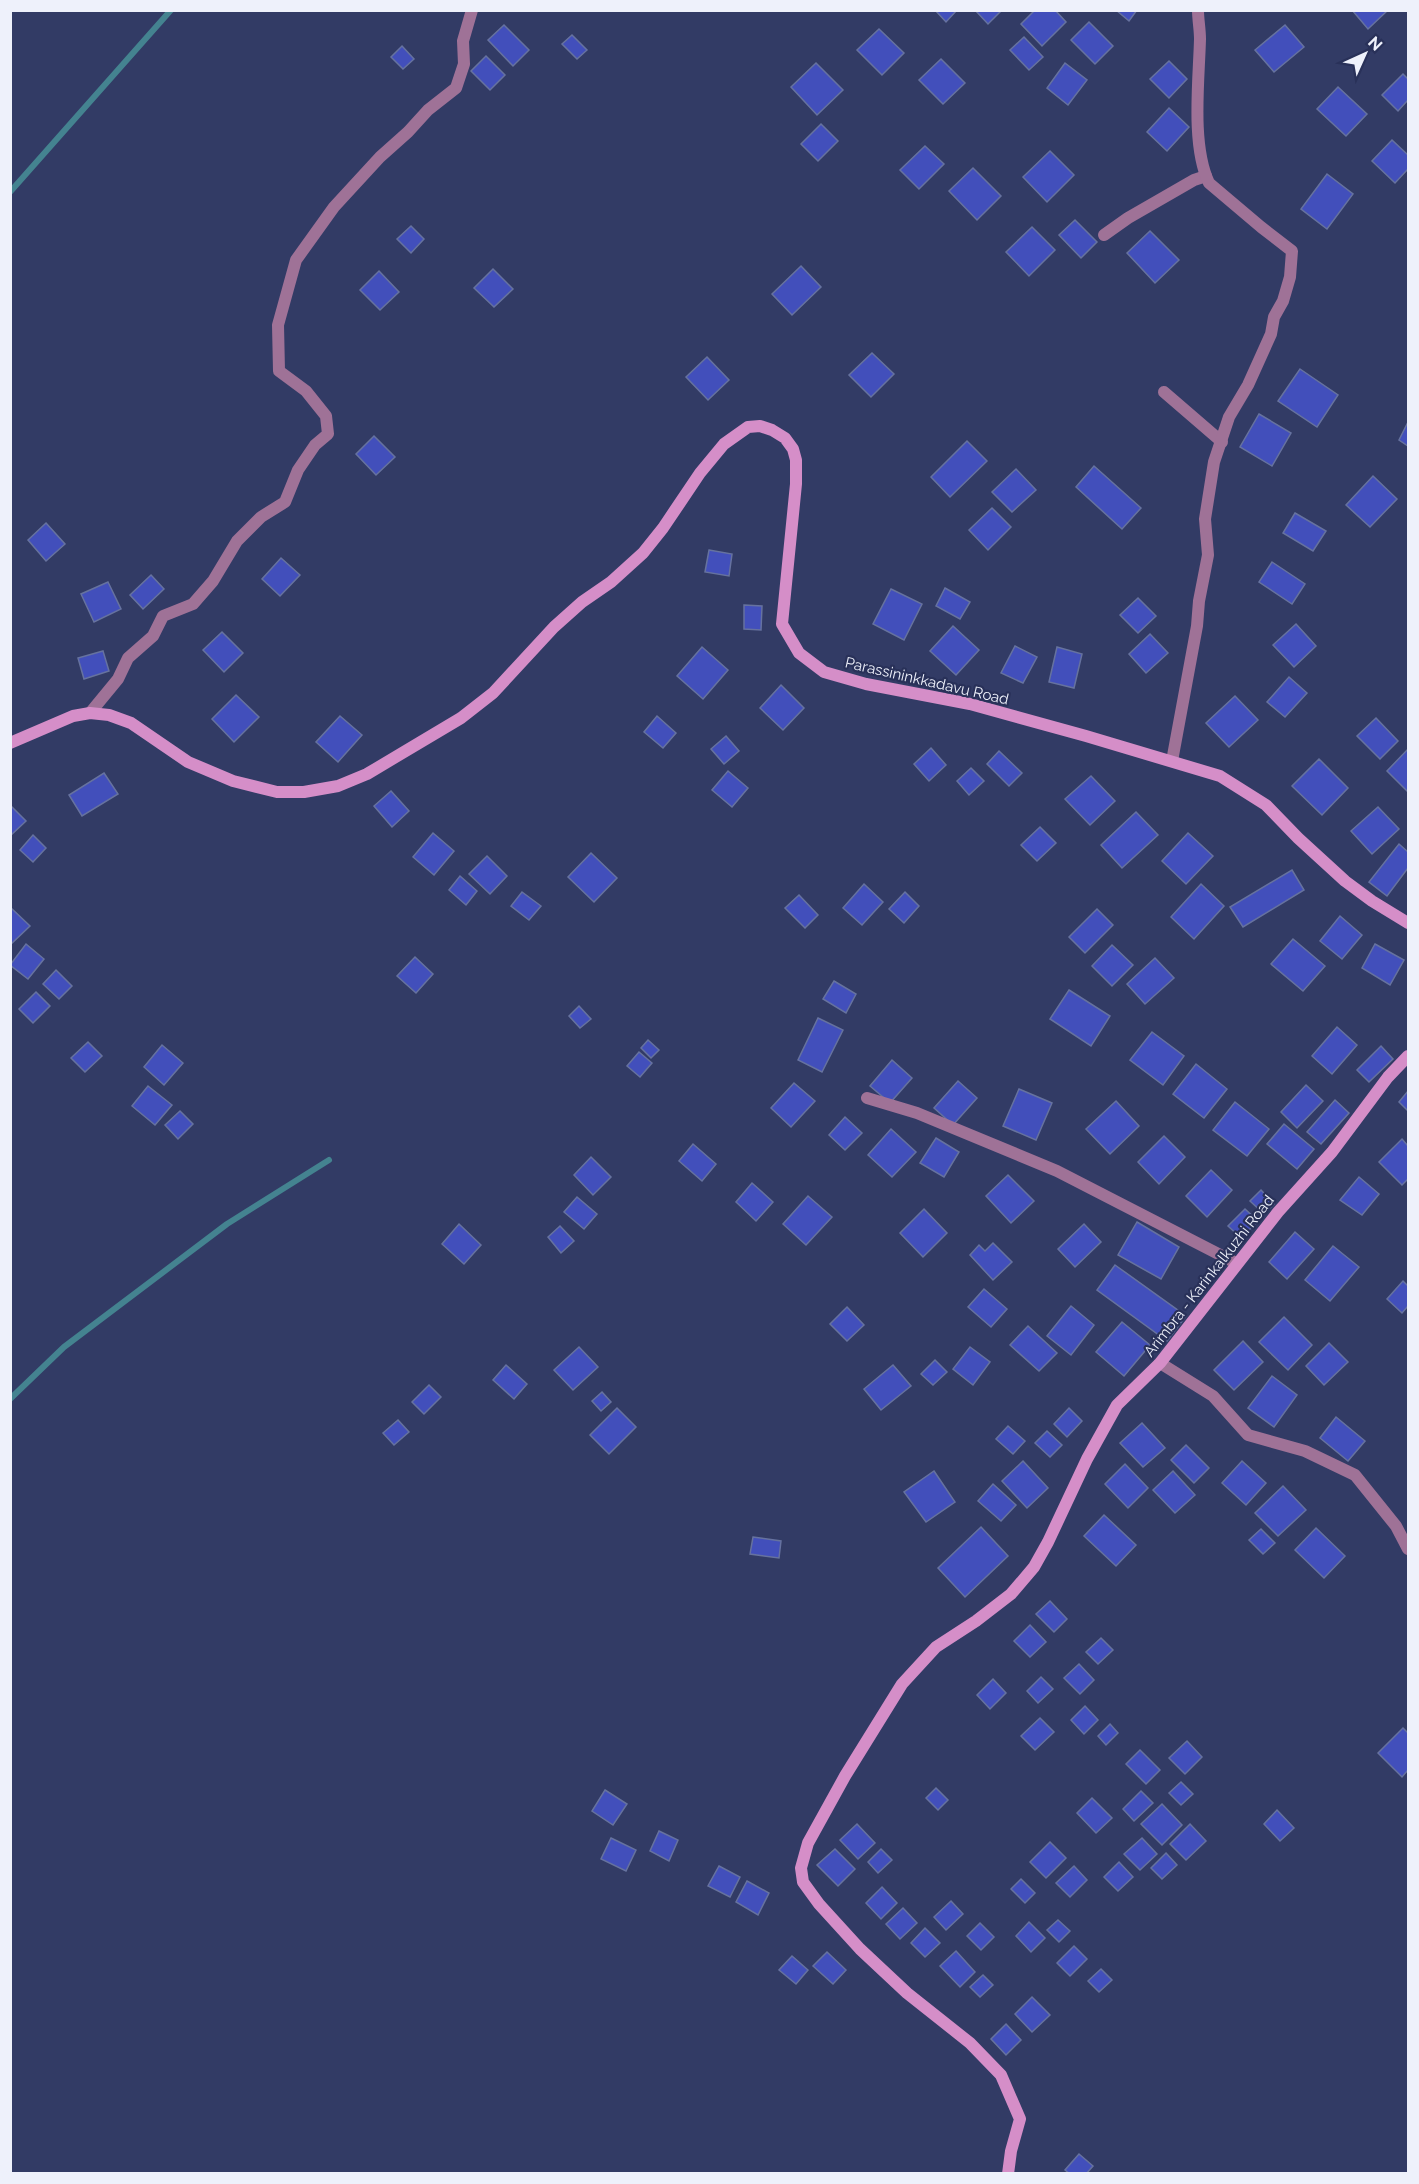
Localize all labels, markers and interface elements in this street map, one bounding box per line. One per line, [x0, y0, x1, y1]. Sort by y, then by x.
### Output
north arrow [1335, 24, 1395, 84]
text: N [1364, 33, 1386, 55]
street label: Parassininkkadavu Road [843, 653, 1011, 709]
street label: Arimbra - Karinkalkuzhi Road [1140, 1191, 1278, 1361]

